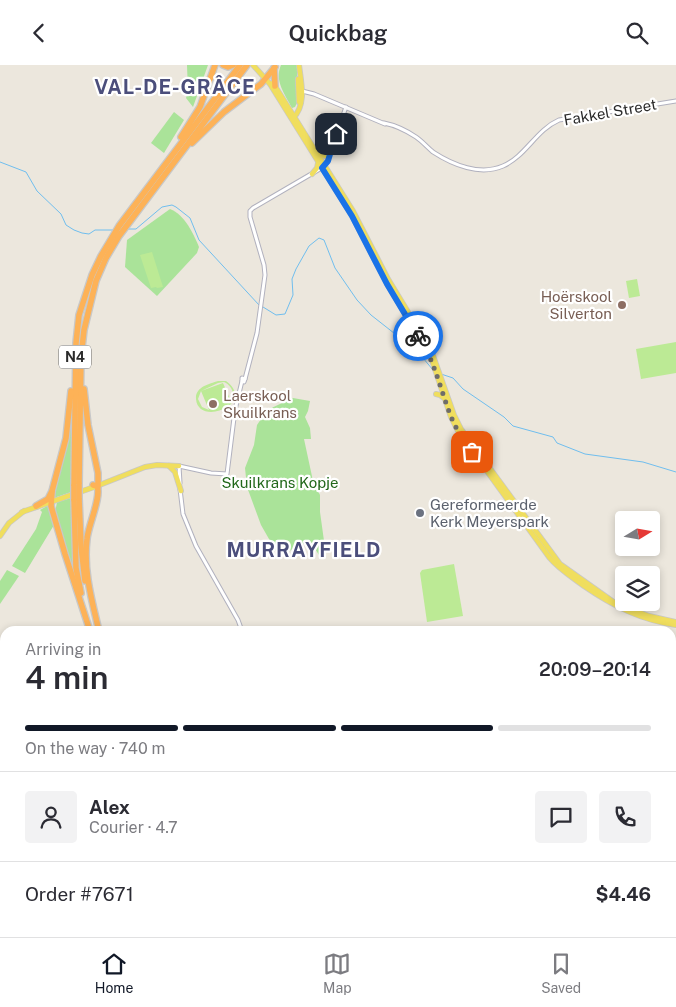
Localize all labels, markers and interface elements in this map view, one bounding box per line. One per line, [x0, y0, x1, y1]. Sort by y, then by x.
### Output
icon: back [25, 19, 53, 47]
icon: search [623, 19, 651, 47]
text: Quickbag [288, 20, 388, 46]
district label: VAL-DE-GRÂCE [94, 75, 256, 99]
street label: Fakkel Street [562, 95, 658, 129]
pin [315, 113, 357, 155]
icon: home [322, 120, 350, 148]
place label: Hoërskool Silverton [541, 288, 612, 322]
marker: Hoërskool Silverton [616, 299, 628, 311]
courier [393, 311, 443, 361]
icon: bike [404, 322, 432, 350]
road number: N4 [59, 345, 91, 369]
place label: Laerskool Skuilkrans [223, 387, 297, 421]
marker: Laerskool Skuilkrans [207, 398, 219, 410]
pin [451, 431, 493, 473]
icon: bag [458, 438, 486, 466]
park label: Skuilkrans Kopje [221, 474, 339, 491]
place label: Gereformeerde Kerk Meyerspark [430, 496, 549, 530]
marker: Gereformeerde Kerk Meyerspark [414, 507, 426, 519]
north arrow [615, 511, 660, 556]
map controls [615, 511, 660, 611]
district label: MURRAYFIELD [227, 538, 381, 562]
button: layers [615, 566, 660, 611]
text: Arriving in [25, 640, 101, 659]
text: 20:09–20:14 [539, 658, 651, 680]
text: 4 min [25, 659, 108, 696]
text: On the way · 740 m [25, 739, 165, 758]
button: person [25, 791, 77, 843]
button: chat [535, 791, 587, 843]
button: phone [599, 791, 651, 843]
text: Alex [89, 796, 130, 818]
text: Courier · 4.7 [89, 818, 178, 837]
text: Order #7671 [25, 883, 134, 905]
text: $4.46 [596, 883, 651, 905]
tab: Home [95, 950, 133, 996]
tab: Map [323, 950, 351, 996]
tab: Saved [541, 950, 581, 996]

